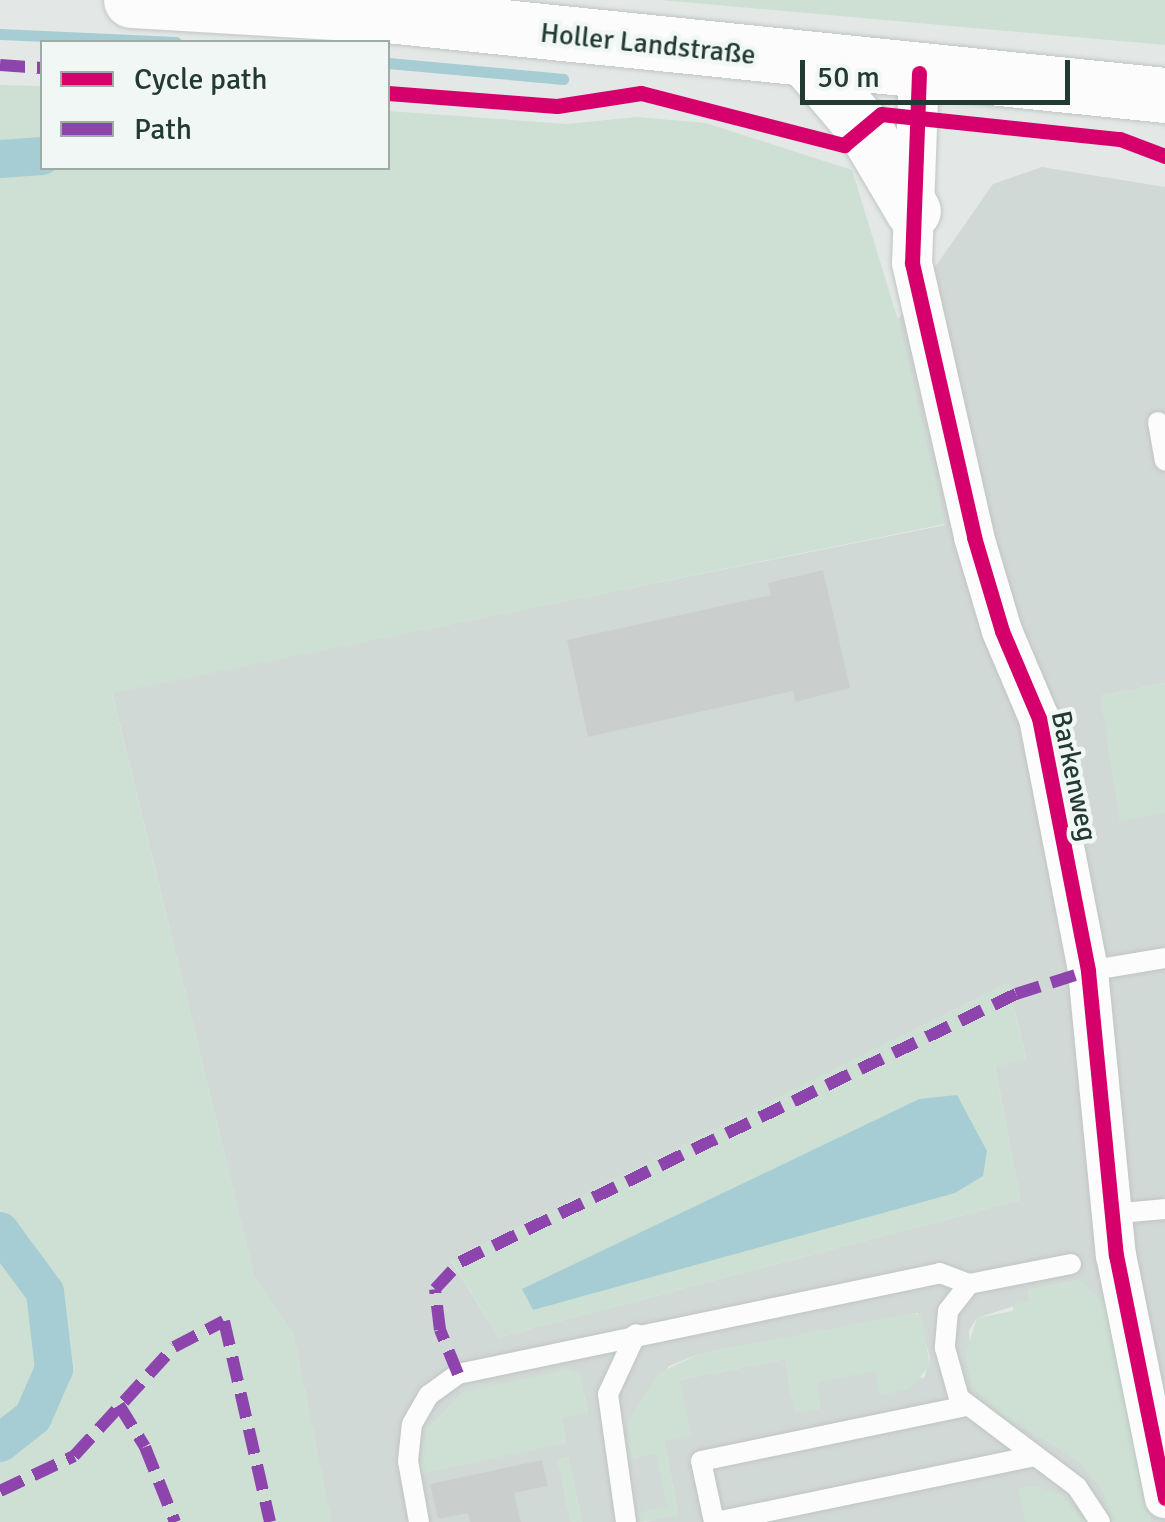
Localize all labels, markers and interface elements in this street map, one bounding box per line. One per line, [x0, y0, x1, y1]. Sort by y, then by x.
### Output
street label: Holler Landstraße [539, 16, 757, 72]
legend [40, 40, 390, 170]
scale bar [805, 40, 1075, 102]
text: 50 m [817, 59, 880, 96]
text: Cycle path [134, 61, 268, 98]
text: Path [134, 111, 192, 148]
street label: Barkenweg [1044, 708, 1104, 844]

